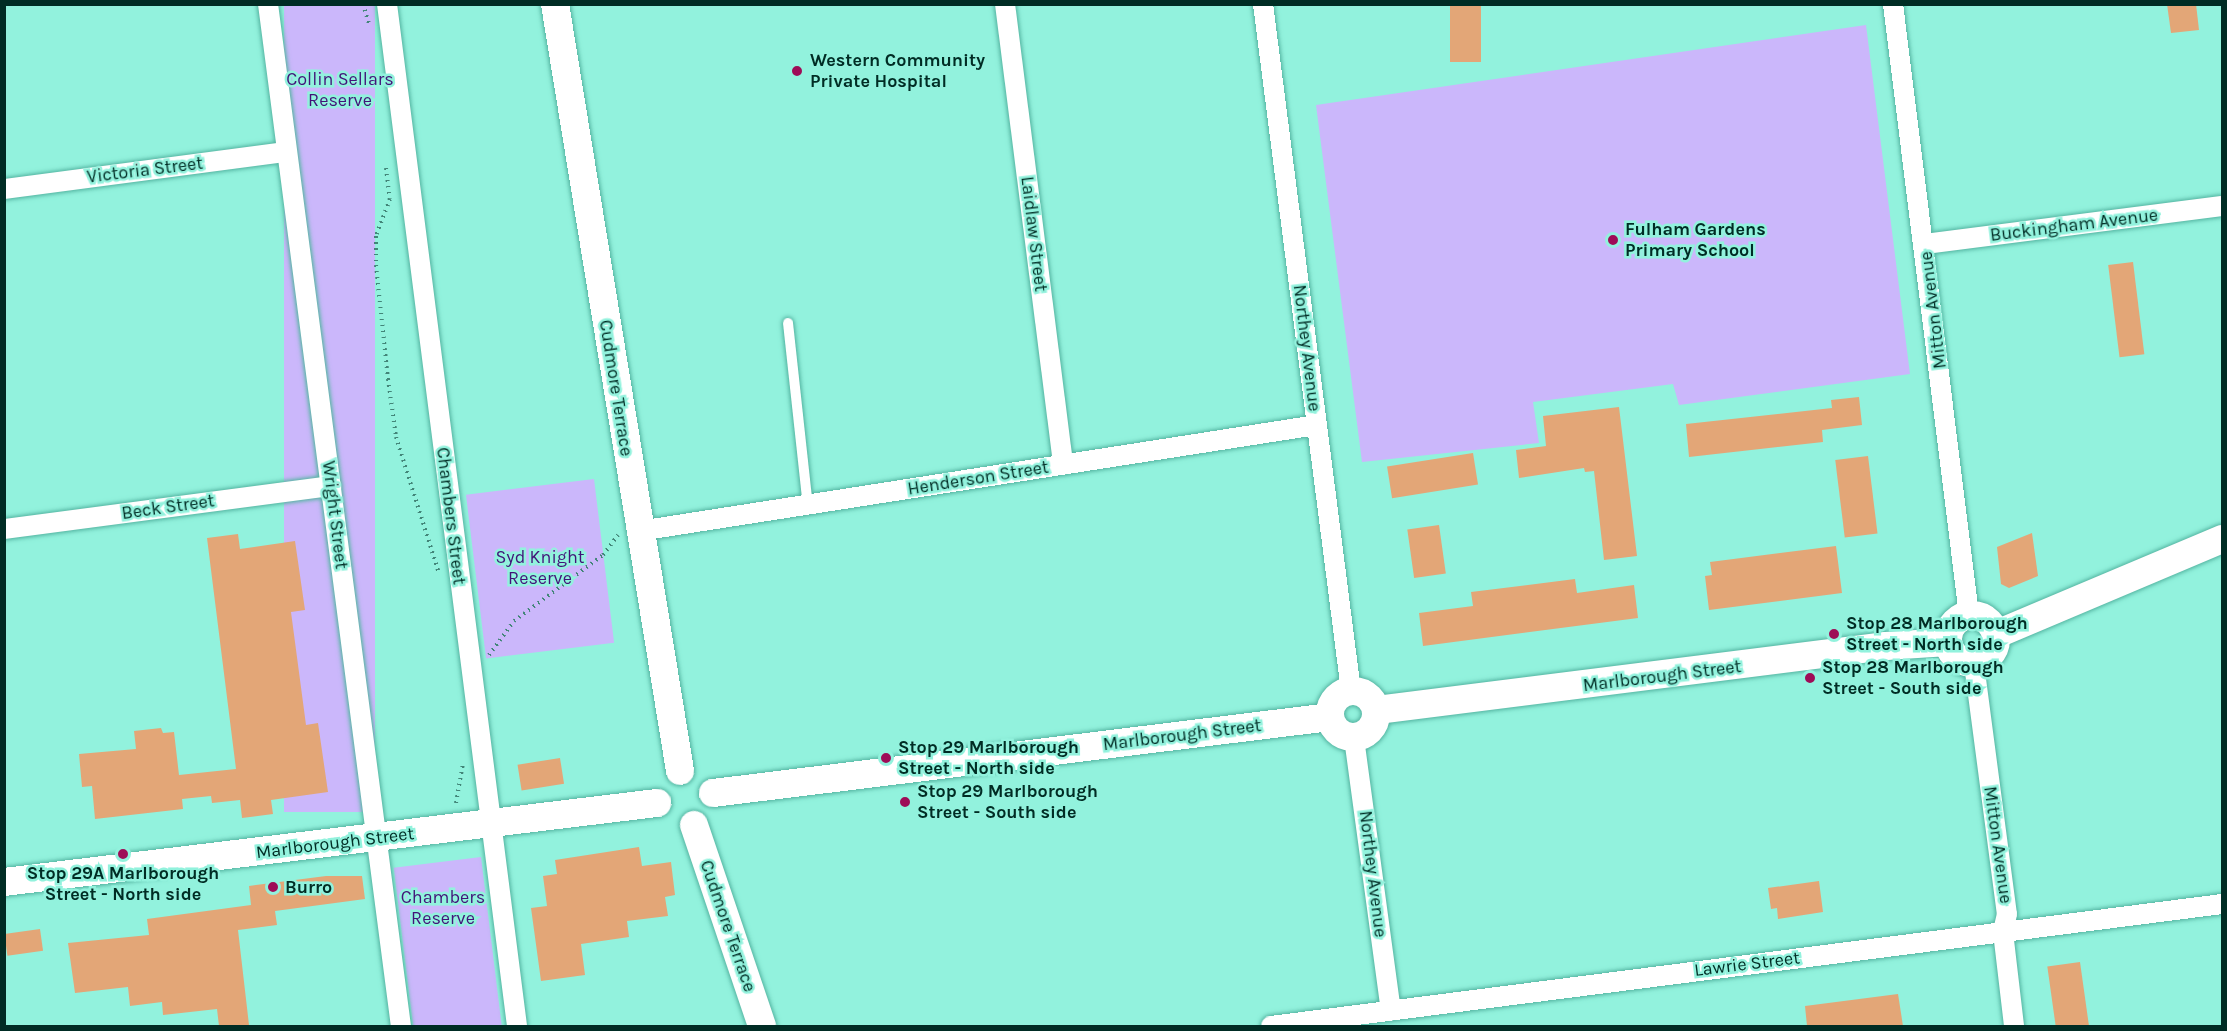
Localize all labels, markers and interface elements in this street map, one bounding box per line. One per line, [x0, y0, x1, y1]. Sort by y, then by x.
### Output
place label: Western Community Private Hospital [810, 50, 985, 92]
marker: Western Community Private Hospital [788, 62, 806, 80]
park label: Collin Sellars Reserve [286, 69, 394, 112]
street label: Victoria Street [86, 152, 204, 188]
street label: Laidlaw Street [1016, 175, 1052, 293]
street label: Buckingham Avenue [1989, 204, 2159, 246]
place label: Fulham Gardens Primary School [1625, 219, 1766, 262]
marker: Fulham Gardens Primary School [1606, 233, 1620, 247]
street label: Mitton Avenue [1915, 250, 1951, 370]
street label: Northey Avenue [1289, 283, 1325, 413]
street label: Cudmore Terrace [595, 318, 637, 458]
street label: Chambers Street [432, 446, 470, 586]
street label: Henderson Street [906, 456, 1050, 500]
street label: Wright Street [318, 460, 352, 570]
street label: Beck Street [120, 490, 216, 524]
park label: Syd Knight Reserve [495, 547, 585, 590]
place label: Stop 28 Marlborough Street - North side [1846, 613, 2028, 656]
marker: Stop 28 Marlborough Street - North side [1827, 627, 1841, 641]
street label: Marlborough Street [1582, 656, 1742, 696]
place label: Stop 28 Marlborough Street - South side [1822, 657, 2004, 700]
marker: Stop 28 Marlborough Street - South side [1803, 671, 1817, 685]
street label: Marlborough Street [1102, 715, 1262, 755]
place label: Stop 29 Marlborough Street - North side [898, 737, 1079, 780]
marker: Stop 29 Marlborough Street - North side [879, 751, 893, 765]
place label: Stop 29 Marlborough Street - South side [917, 781, 1098, 824]
street label: Mitton Avenue [1979, 785, 2017, 905]
marker: Stop 29 Marlborough Street - South side [898, 795, 912, 809]
street label: Northey Avenue [1355, 809, 1391, 939]
street label: Marlborough Street [255, 823, 415, 863]
marker: Stop 29A Marlborough Street - North side [116, 847, 130, 861]
street label: Cudmore Terrace [695, 857, 761, 995]
place label: Stop 29A Marlborough Street - North side [27, 863, 219, 906]
place label: Burro [285, 876, 332, 898]
marker: Burro [266, 880, 280, 894]
park label: Chambers Reserve [401, 887, 485, 930]
street label: Lawrie Street [1693, 947, 1801, 981]

